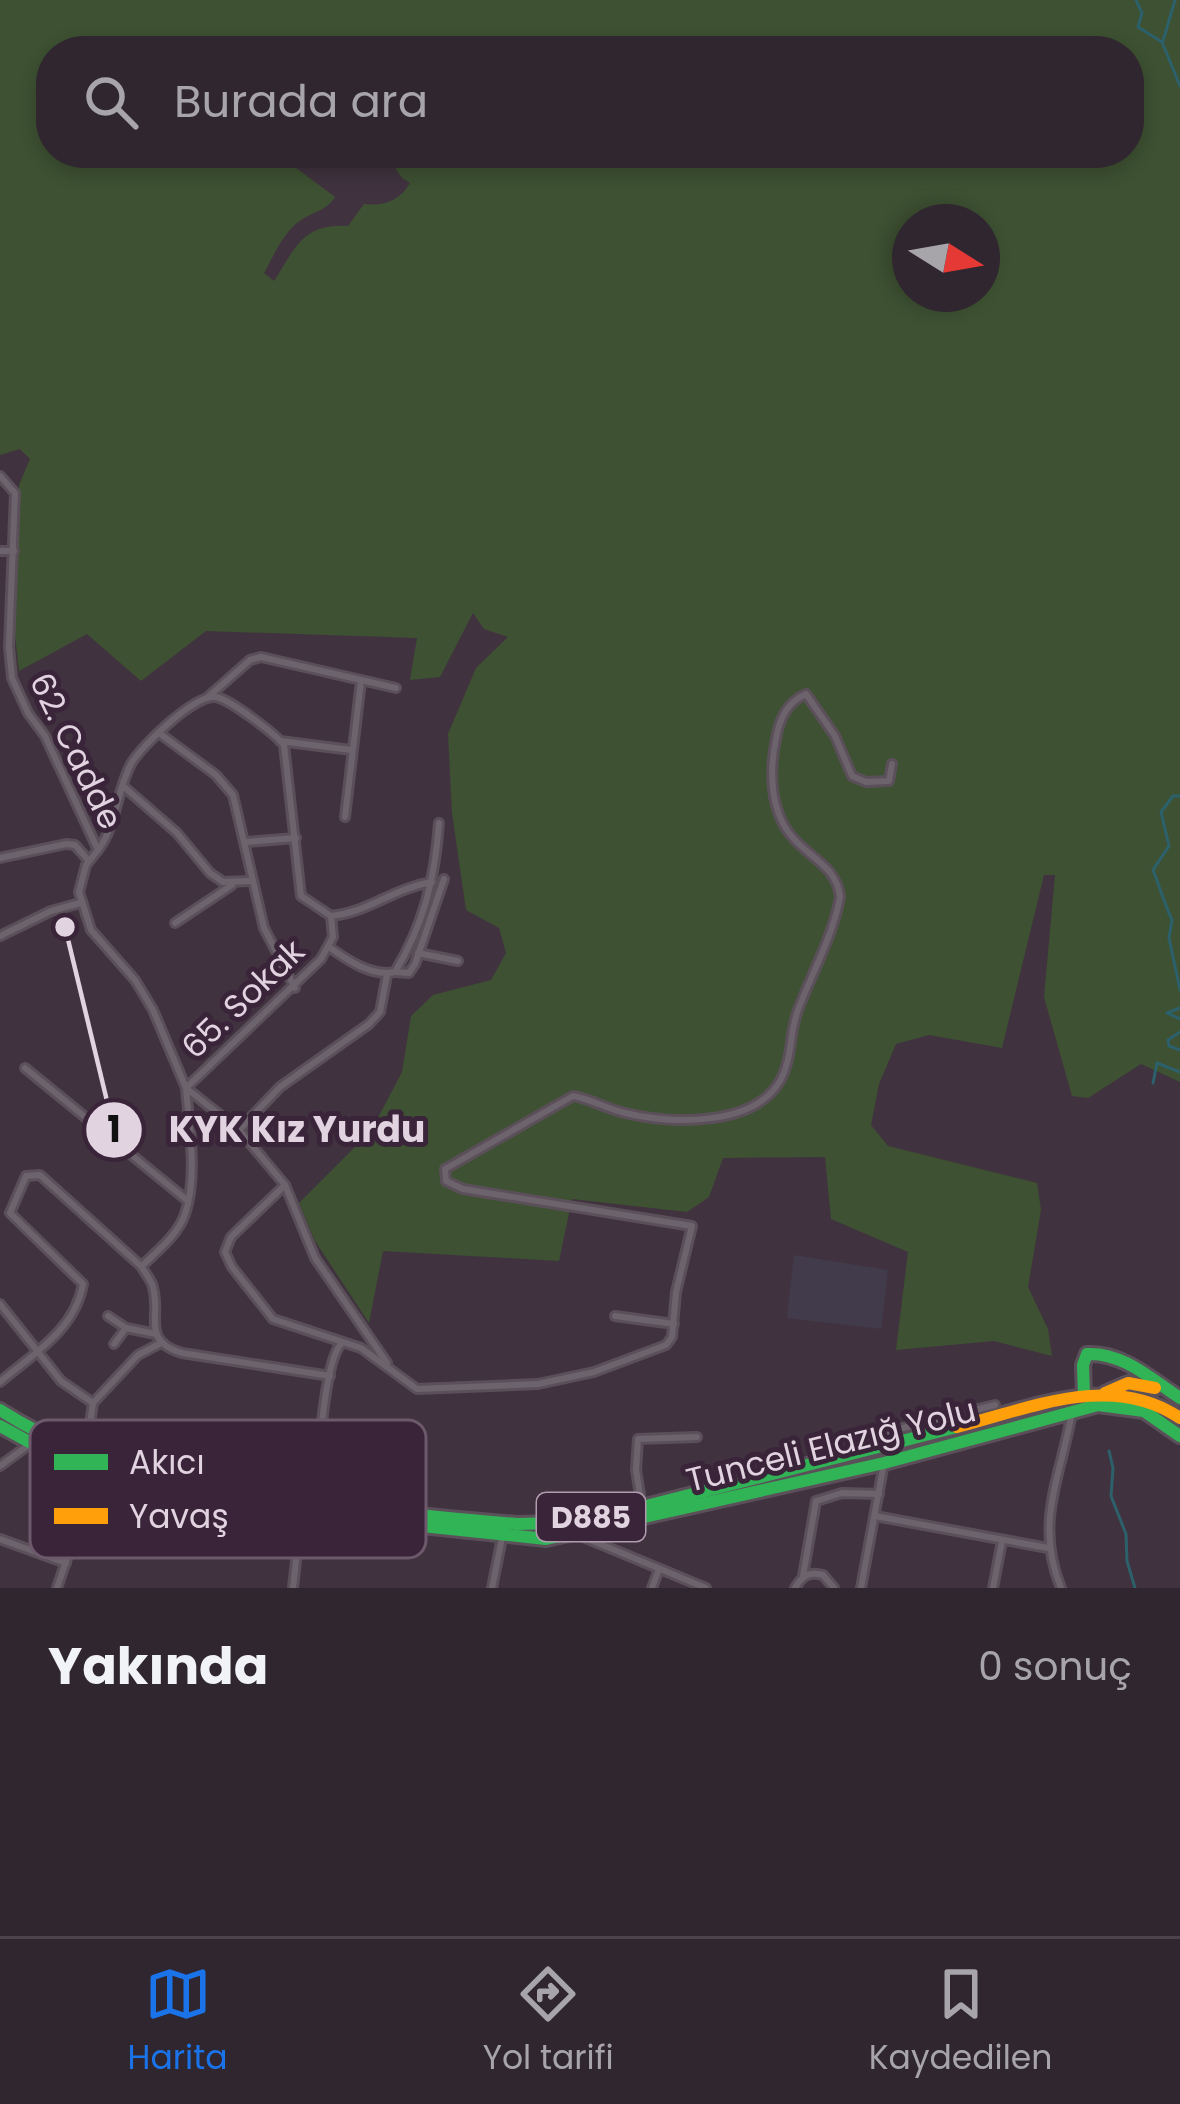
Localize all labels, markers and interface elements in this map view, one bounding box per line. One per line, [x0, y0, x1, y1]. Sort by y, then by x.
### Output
search box [36, 36, 1144, 168]
icon: search [78, 69, 144, 135]
text: Burada ara [174, 70, 428, 133]
north arrow [892, 204, 1000, 312]
street label: 62. Cadde [18, 665, 134, 837]
street label: 65. Sokak [171, 929, 315, 1069]
callout: KYK Kız Yurdu [84, 1094, 449, 1166]
text: 1 [107, 1104, 121, 1155]
text: KYK Kız Yurdu [169, 1104, 425, 1155]
street label: Tunceli Elazığ Yolu [681, 1386, 981, 1504]
legend [30, 1420, 426, 1558]
text: Akıcı [129, 1439, 205, 1486]
text: Yavaş [129, 1493, 229, 1540]
road number: D885 [537, 1493, 645, 1541]
text: Yakında [48, 1630, 268, 1702]
text: 0 sonuç [978, 1639, 1132, 1694]
tab: Harita [128, 1961, 227, 2083]
tab: Yol tarifi [483, 1961, 614, 2083]
tab: Kaydedilen [869, 1961, 1052, 2083]

